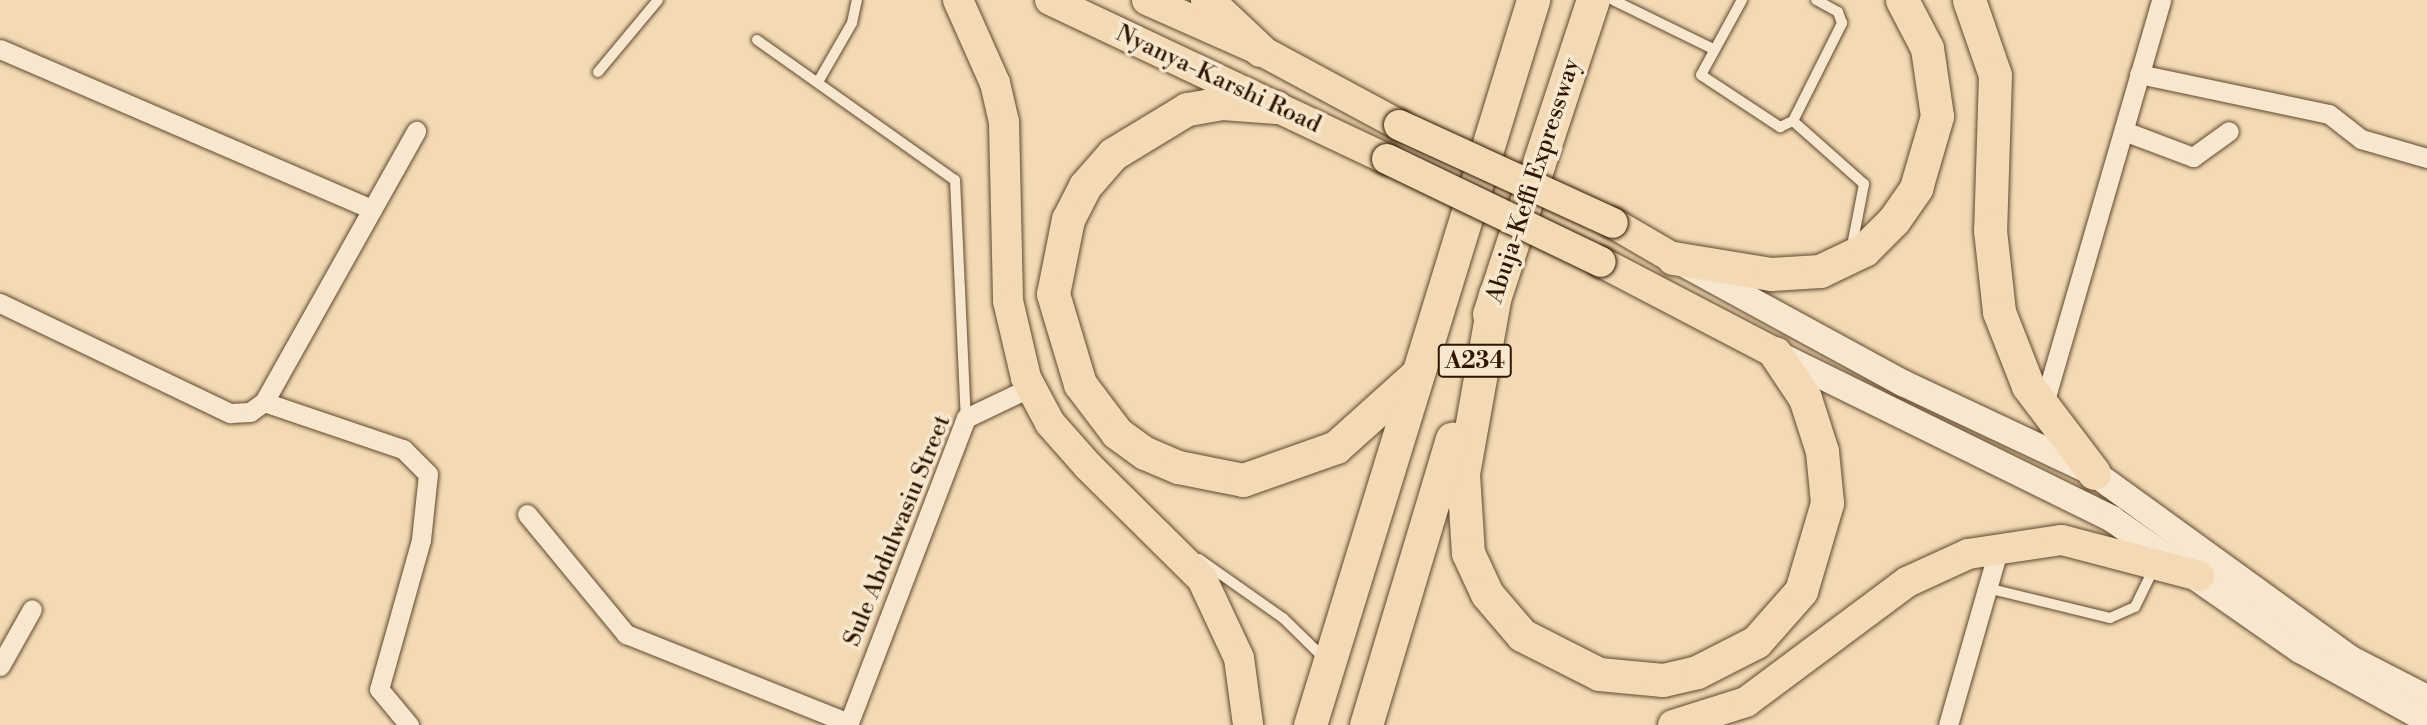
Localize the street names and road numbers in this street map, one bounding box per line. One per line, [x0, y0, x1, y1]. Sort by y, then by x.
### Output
street label: Nyanya-Karshi Road [1111, 20, 1325, 140]
street label: Abuja-Keffi Expressway [1481, 55, 1587, 307]
road number: A234 [1436, 342, 1514, 380]
street label: Sule Abdulwasiu Street [838, 411, 958, 651]

